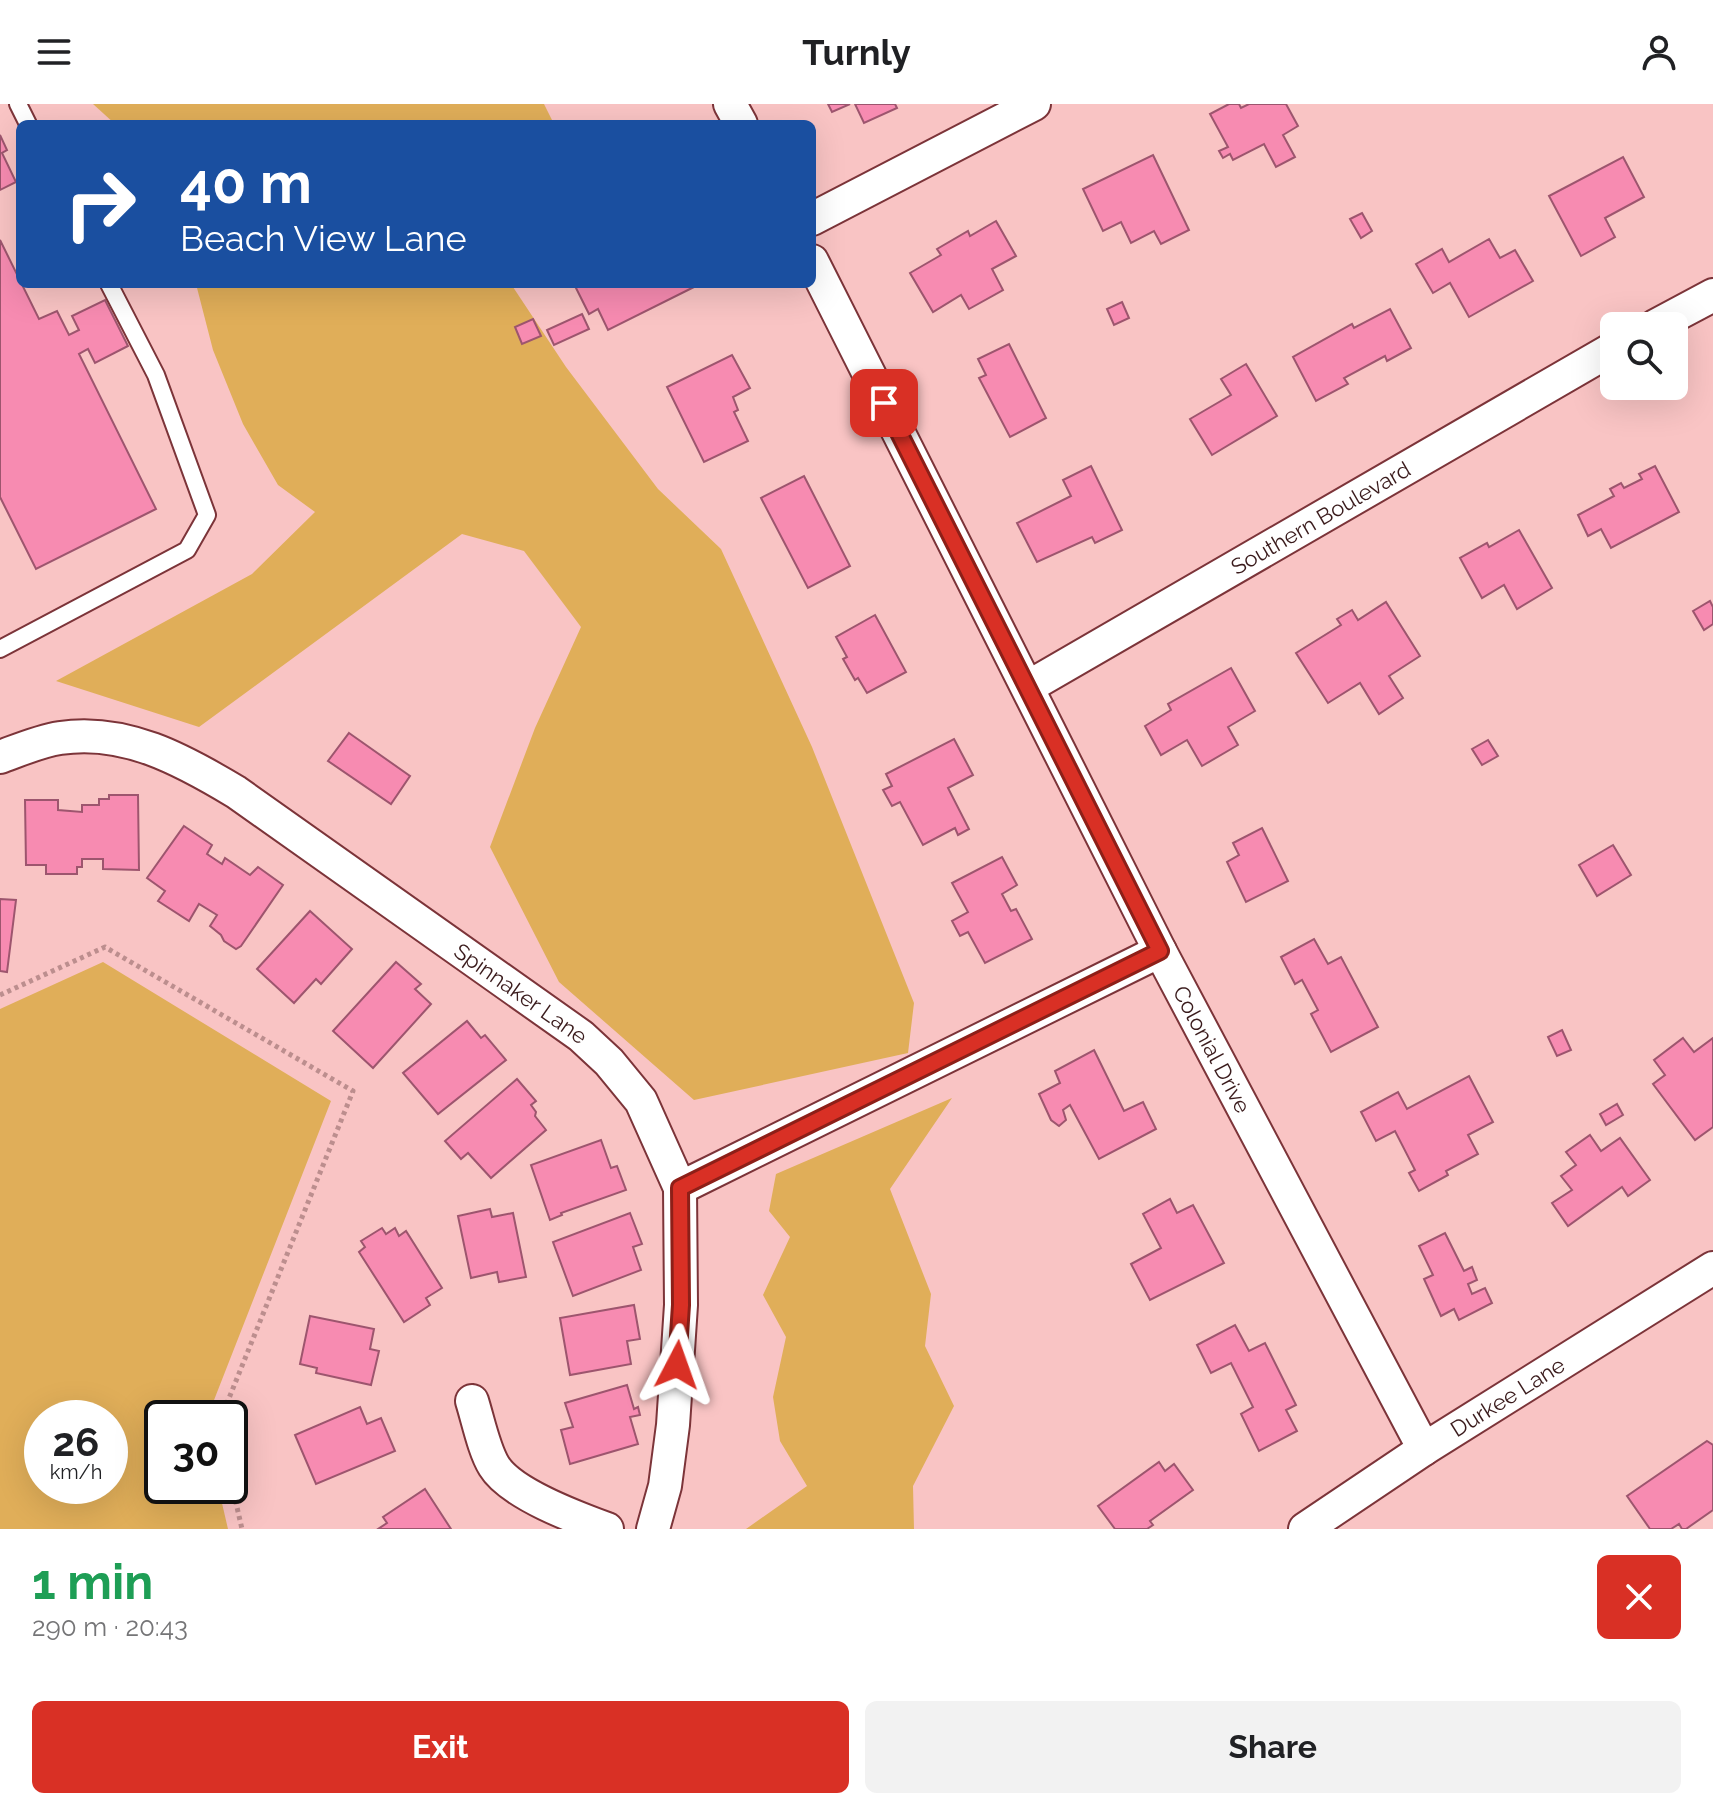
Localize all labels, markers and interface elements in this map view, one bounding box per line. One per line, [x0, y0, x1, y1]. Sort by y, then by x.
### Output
icon: menu [32, 30, 76, 74]
icon: person [1637, 30, 1681, 74]
text: Turnly [802, 31, 911, 73]
text: 40 m [180, 150, 312, 216]
icon: right [48, 152, 152, 256]
text: Beach View Lane [180, 217, 467, 259]
map controls [1600, 312, 1688, 400]
button: search [1600, 312, 1688, 400]
pin [850, 369, 918, 437]
icon: arrive [862, 381, 906, 425]
street label: Southern Boulevard [1226, 456, 1415, 580]
street label: Spinnaker Lane [449, 938, 592, 1049]
street label: Colonial Drive [1168, 981, 1256, 1117]
position arrow [635, 1323, 719, 1407]
street label: Durkee Lane [1446, 1351, 1569, 1442]
speed limit sign: 30 [144, 1400, 248, 1504]
text: 26 [53, 1418, 99, 1465]
text: km/h [50, 1460, 102, 1484]
text: 1 min [32, 1554, 153, 1610]
button: close [1597, 1555, 1681, 1639]
text: 290 m · 20:43 [32, 1612, 188, 1642]
button: Exit [32, 1701, 849, 1793]
button: Share [865, 1701, 1681, 1793]

